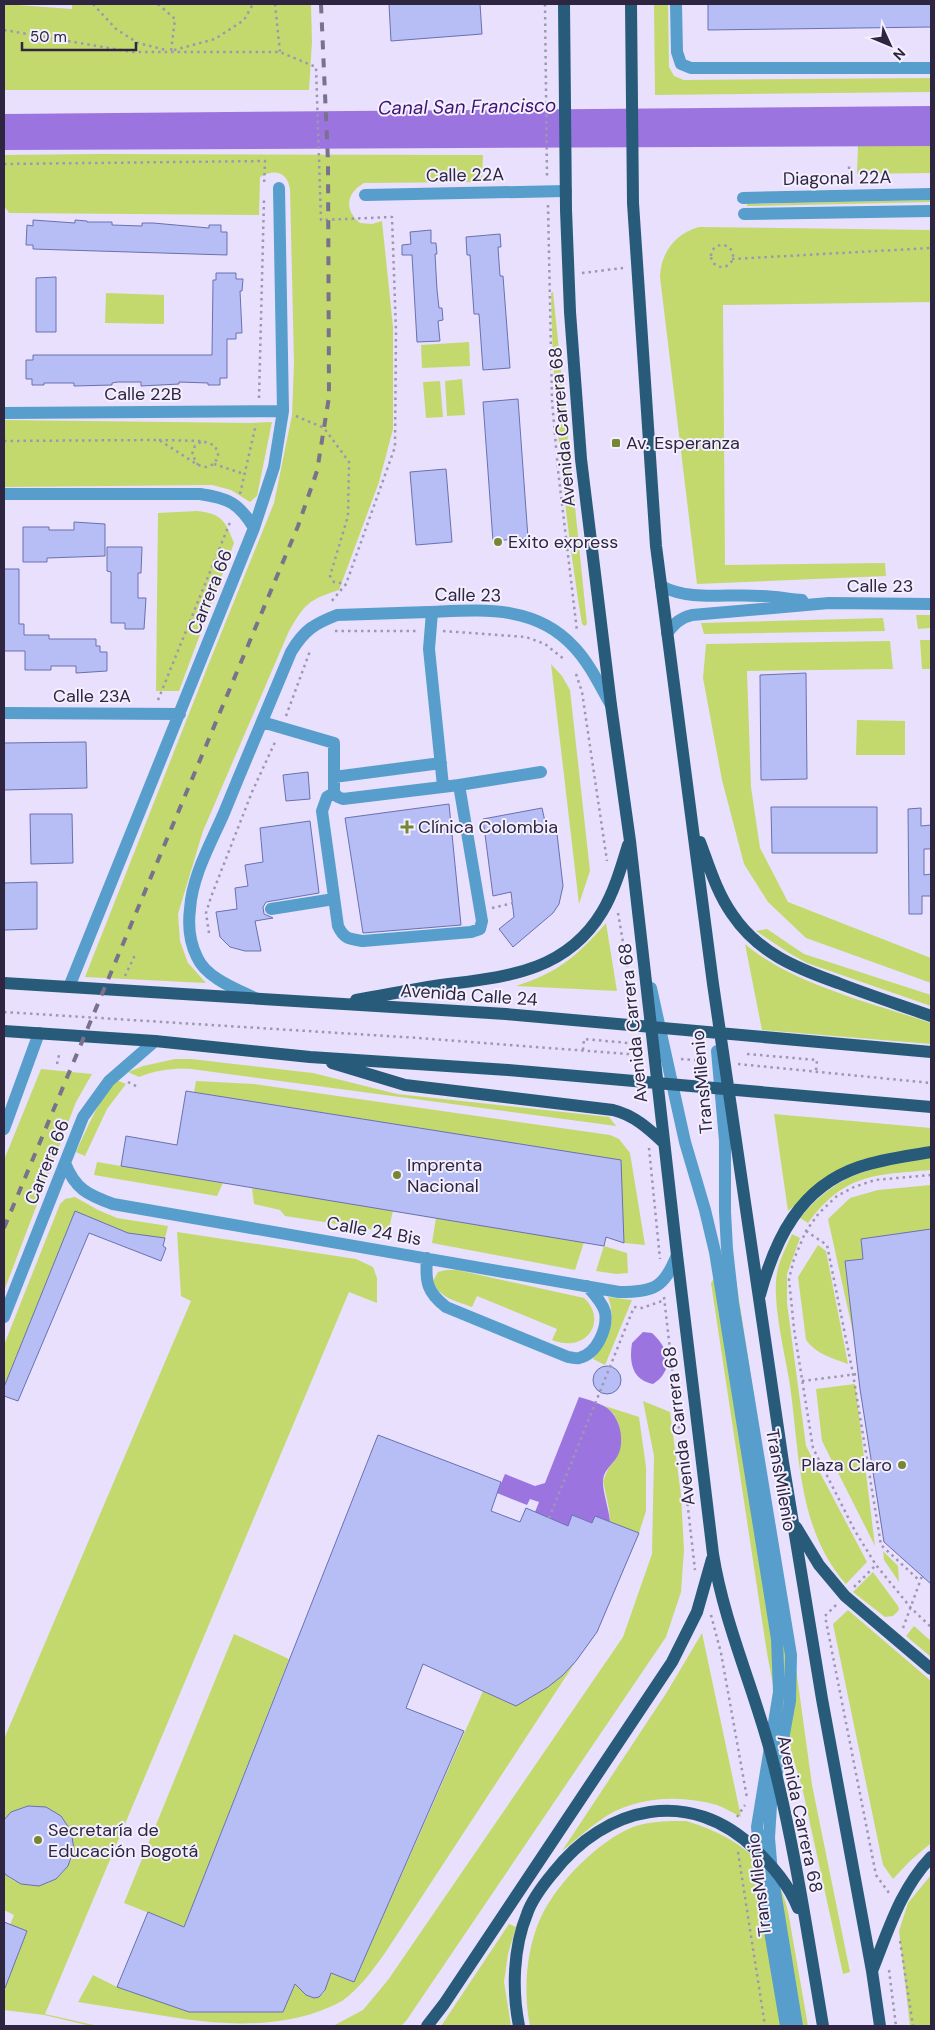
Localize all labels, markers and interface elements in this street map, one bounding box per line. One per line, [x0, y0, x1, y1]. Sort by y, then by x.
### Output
scale bar [22, 20, 136, 52]
north arrow [865, 20, 915, 70]
text: 50 m [30, 27, 67, 47]
text: N [889, 44, 909, 64]
water label: Canal San Francisco [378, 92, 556, 121]
street label: Calle 22A [426, 162, 504, 188]
street label: Diagonal 22A [783, 165, 891, 191]
street label: Avenida Carrera 68 [543, 346, 581, 508]
street label: Calle 22B [104, 382, 182, 406]
place label: Av. Esperanza [626, 431, 740, 455]
marker: Av. Esperanza [610, 437, 622, 449]
place label: Exito express [508, 530, 618, 554]
marker: Exito express [492, 536, 504, 548]
street label: Carrera 66 [182, 546, 238, 638]
street label: Calle 23 [847, 574, 913, 598]
street label: Calle 23 [434, 582, 502, 608]
street label: Calle 23A [53, 684, 131, 708]
place label: Clínica Colombia [418, 815, 558, 839]
marker: Clínica Colombia [400, 820, 414, 834]
street label: Avenida Carrera 68 [613, 942, 653, 1104]
street label: Avenida Calle 24 [400, 978, 539, 1012]
street label: TransMilenio [686, 1029, 718, 1135]
street label: Carrera 66 [19, 1116, 75, 1208]
place label: Imprenta Nacional [407, 1153, 482, 1198]
marker: Imprenta Nacional [391, 1169, 403, 1181]
street label: Calle 24 Bis [325, 1211, 423, 1251]
street label: Avenida Carrera 68 [657, 1345, 701, 1507]
street label: TransMilenio [760, 1427, 802, 1533]
place label: Plaza Claro [801, 1453, 892, 1477]
marker: Plaza Claro [896, 1459, 908, 1471]
street label: Avenida Carrera 68 [772, 1733, 828, 1895]
place label: Secretaría de Educación Bogotá [48, 1818, 198, 1863]
street label: TransMilenio [741, 1832, 777, 1938]
marker: Secretaría de Educación Bogotá [32, 1834, 44, 1846]

